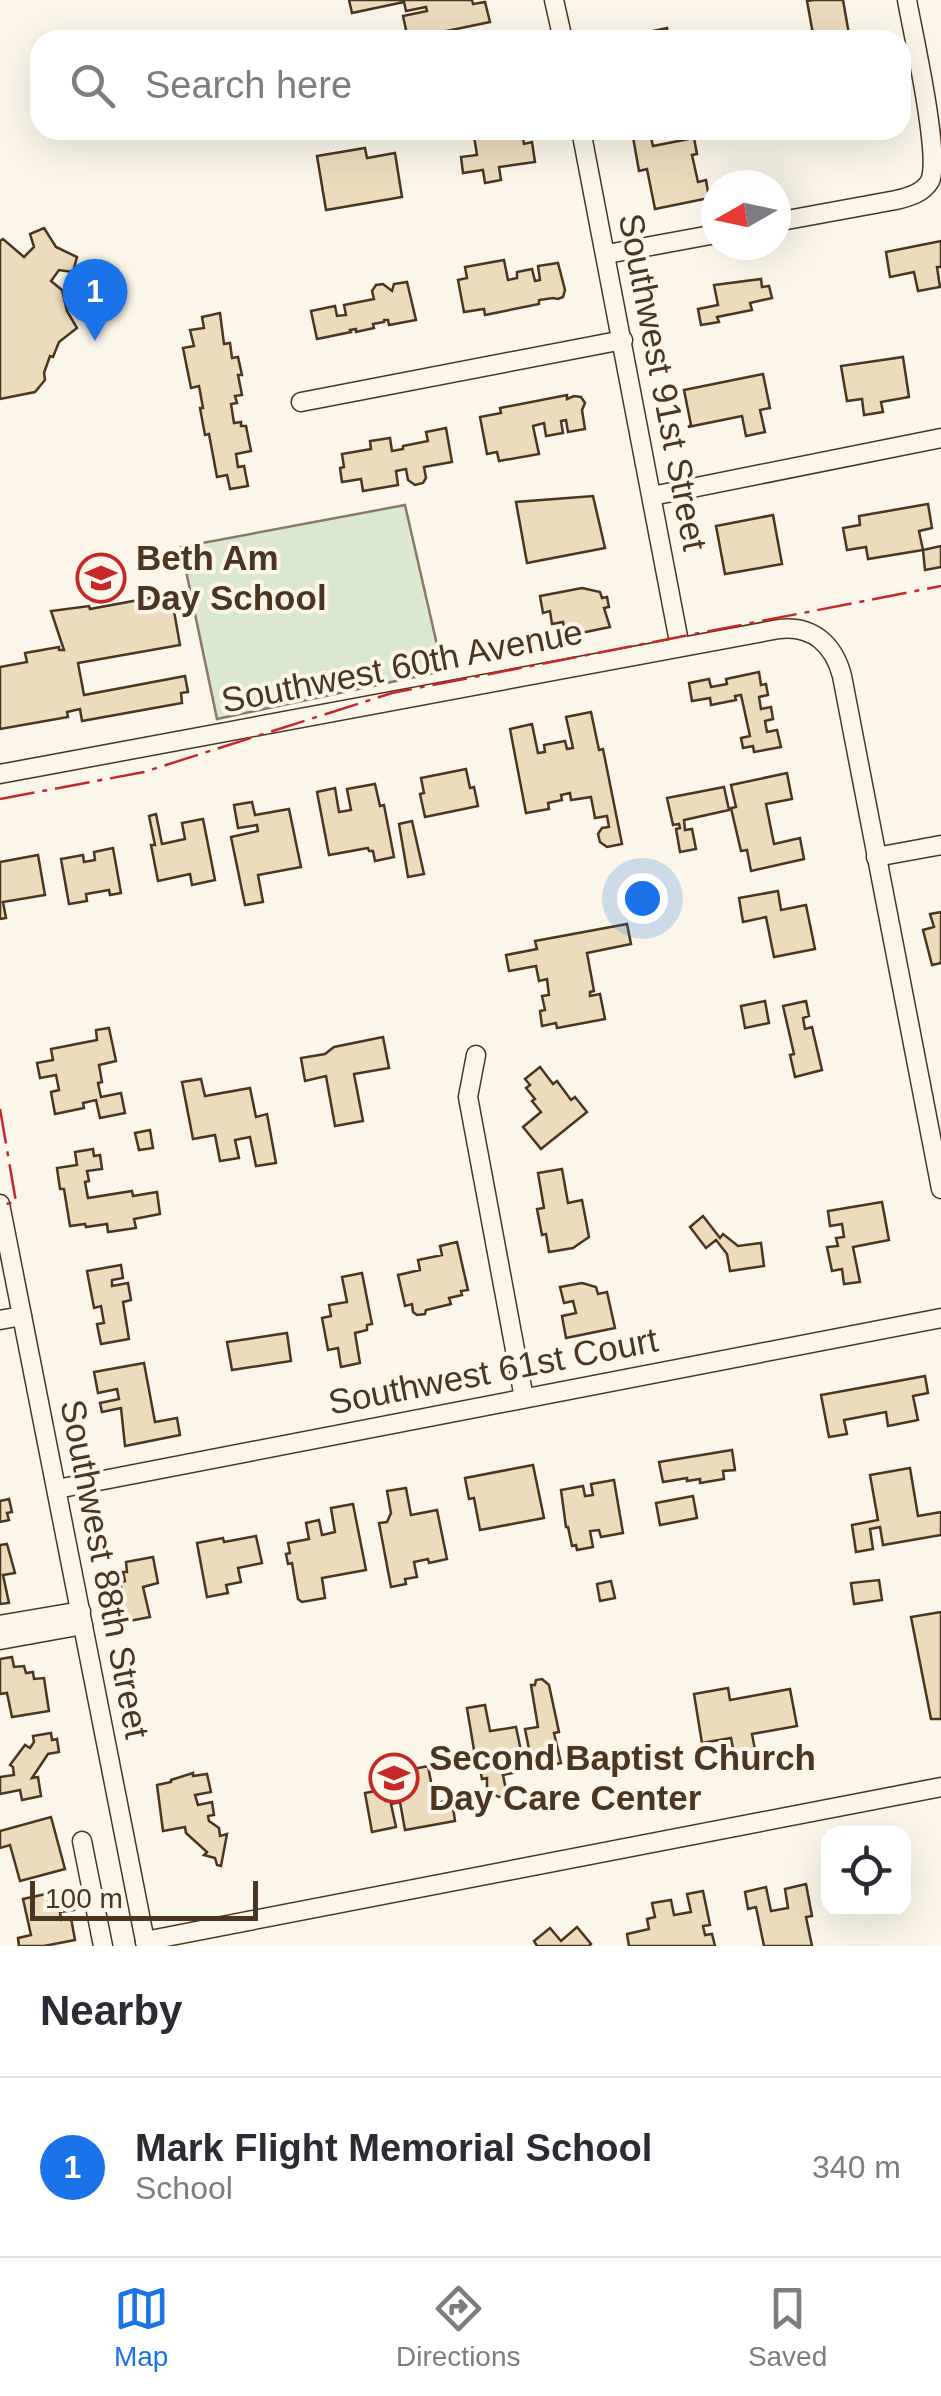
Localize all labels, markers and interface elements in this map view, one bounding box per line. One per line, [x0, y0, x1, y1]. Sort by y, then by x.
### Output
search box [30, 30, 911, 140]
icon: search [65, 58, 120, 113]
text: Search here [145, 64, 352, 106]
north arrow [701, 170, 791, 260]
street label: Southwest 91st Street [612, 210, 715, 554]
pin: 1 [62, 258, 128, 341]
place label: Beth Am Day School [136, 538, 327, 617]
school or university icon: Beth Am Day School [75, 552, 127, 604]
street label: Southwest 60th Avenue [218, 611, 586, 720]
your location [617, 873, 668, 924]
street label: Southwest 61st Court [325, 1319, 661, 1422]
street label: Southwest 88th Street [53, 1396, 158, 1742]
place label: Second Baptist Church Day Care Center [429, 1738, 816, 1817]
school or university icon: Second Baptist Church Day Care Center [368, 1752, 420, 1804]
map controls [821, 1826, 911, 1916]
button: locate [821, 1826, 911, 1916]
scale bar [30, 1876, 258, 1920]
text: 100 m [45, 1883, 123, 1914]
text: Nearby [40, 1987, 182, 2034]
text: Mark Flight Memorial School [135, 2127, 652, 2169]
text: 1 [64, 2149, 81, 2185]
text: 340 m [812, 2149, 901, 2185]
text: School [135, 2170, 233, 2206]
tab: Map [114, 2281, 169, 2373]
tab: Directions [396, 2281, 521, 2373]
tab: Saved [748, 2281, 827, 2373]

